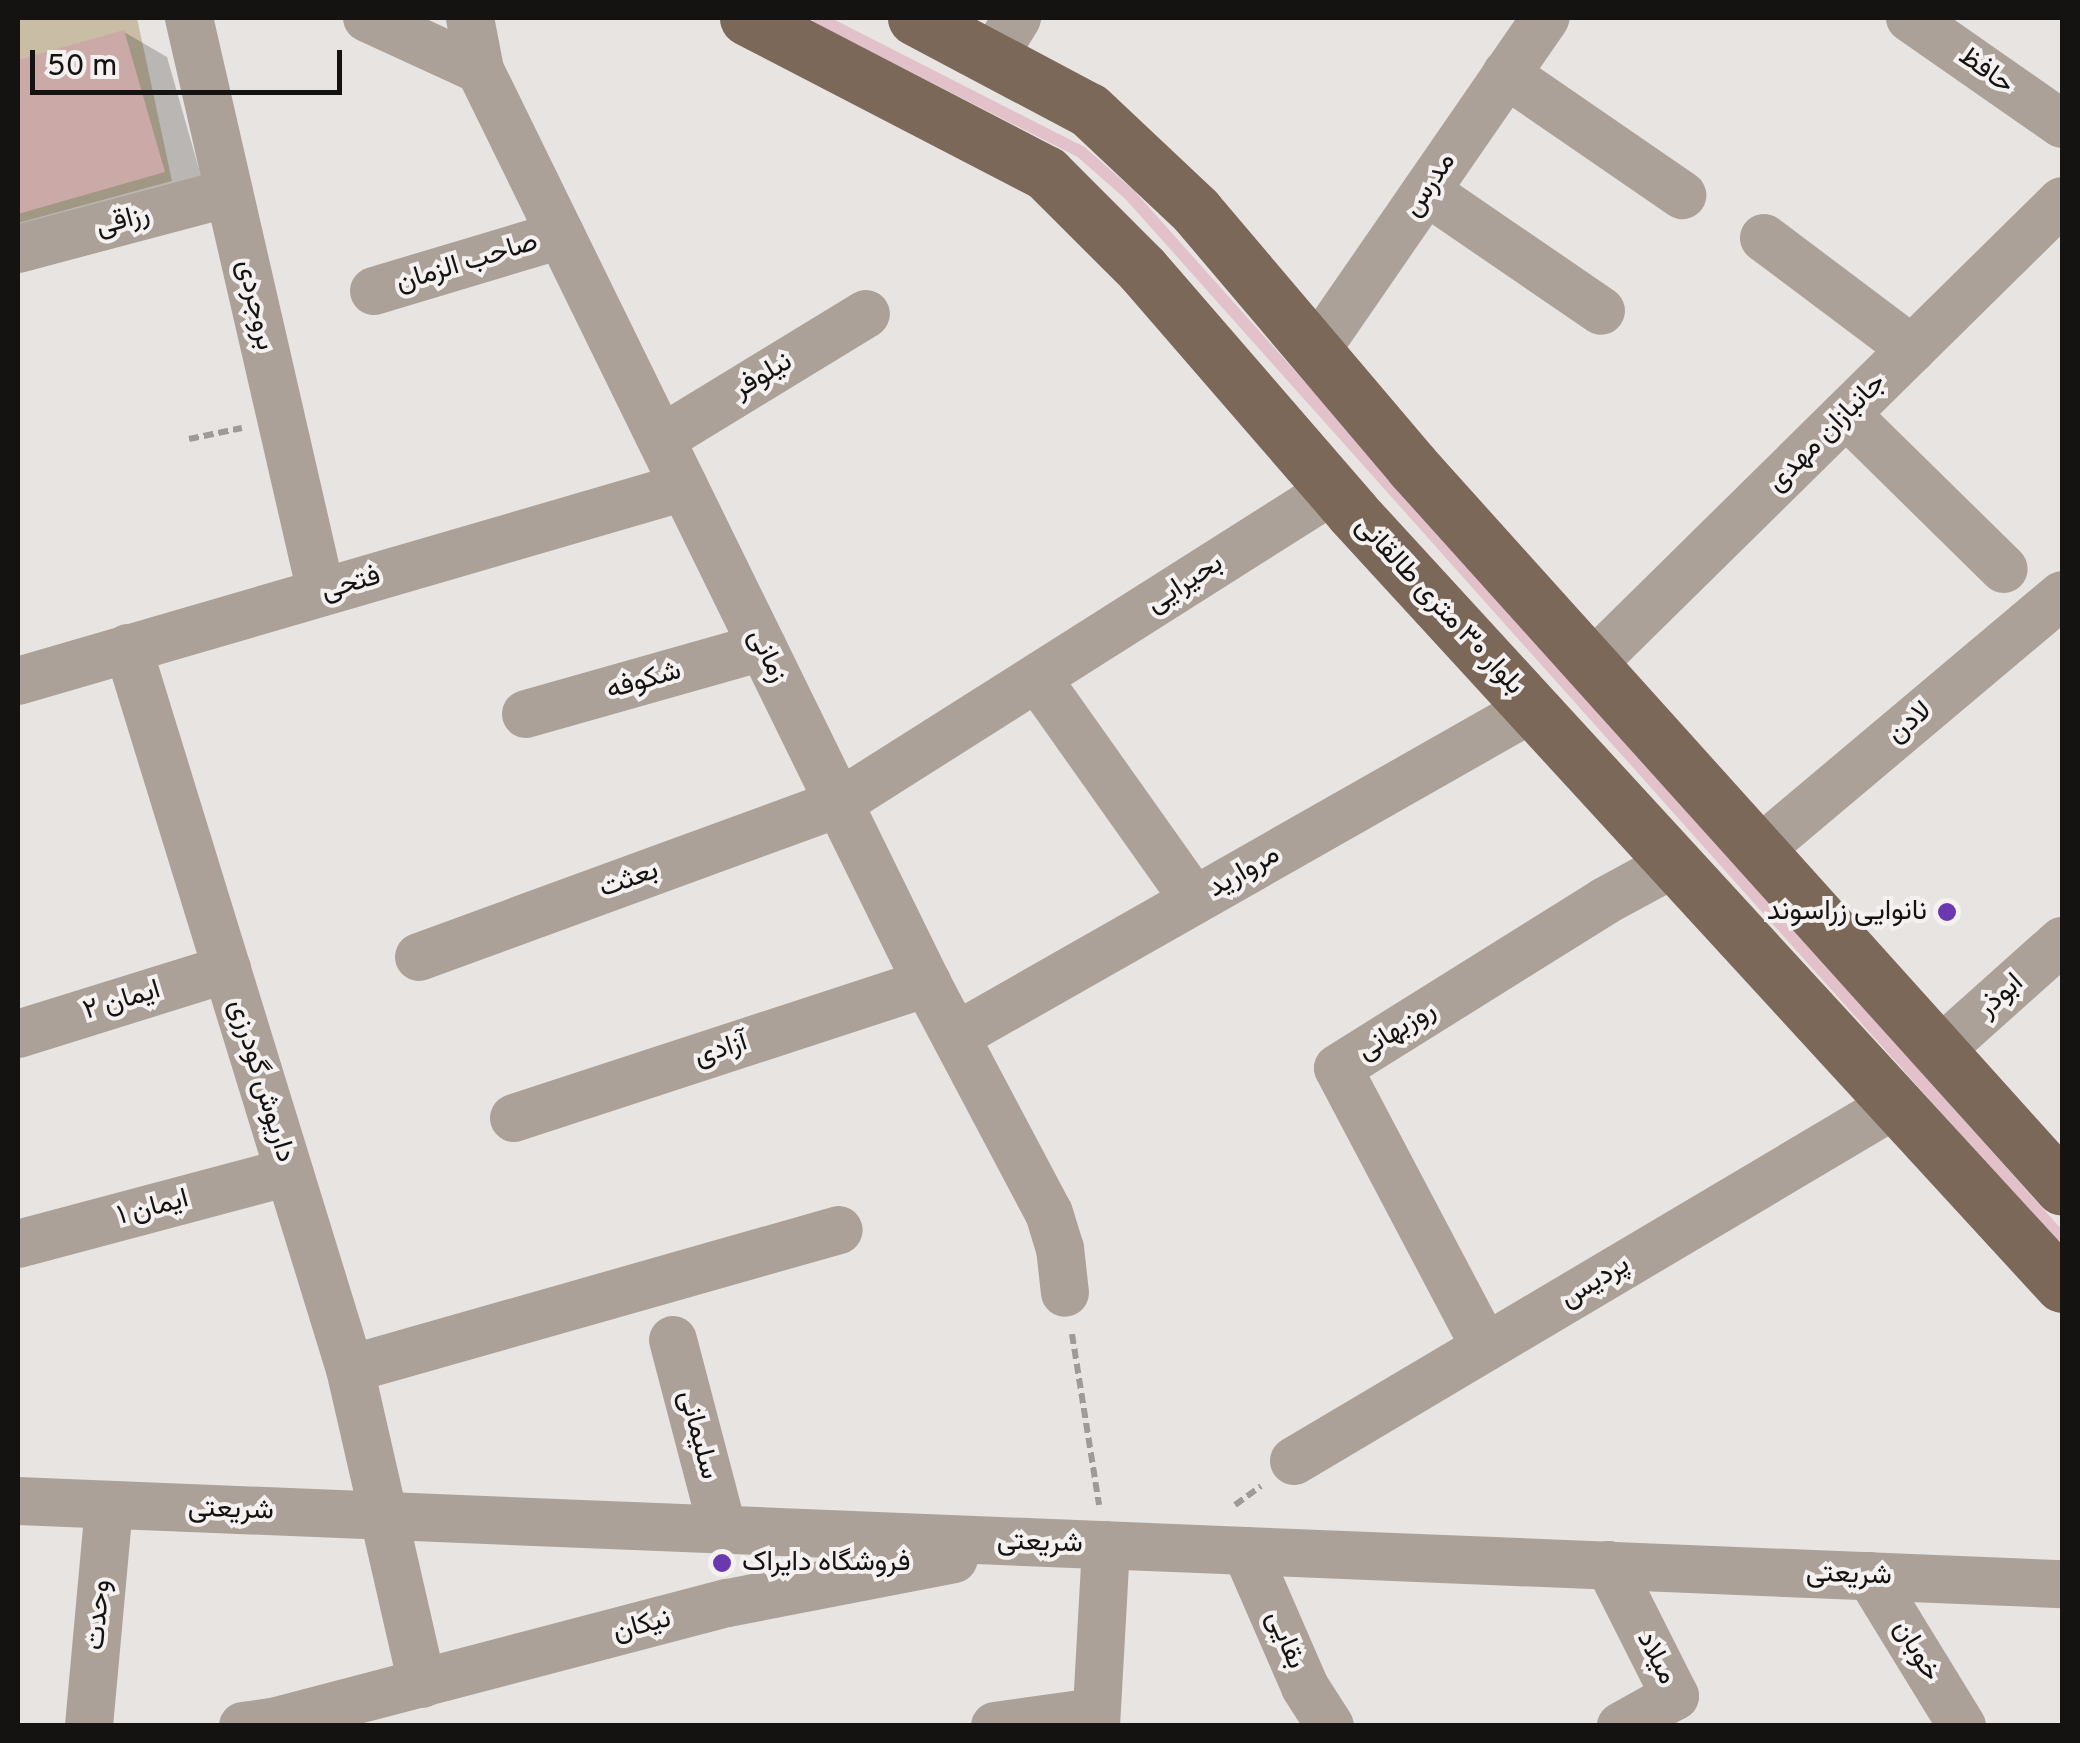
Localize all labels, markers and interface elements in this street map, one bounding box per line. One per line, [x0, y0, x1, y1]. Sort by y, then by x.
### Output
scale bar [35, 30, 348, 92]
street label: حافظ [1952, 40, 2020, 102]
text: 50 m [47, 49, 117, 86]
street label: مدرس [1396, 146, 1464, 224]
street label: رزاقی [92, 198, 154, 244]
street label: صاحب الزمان [392, 226, 542, 300]
street label: بروجردی [228, 257, 282, 353]
street label: نیلوفر [727, 345, 799, 407]
street label: جانبازان مهدی [1761, 367, 1893, 499]
street label: بلوار ۳۰ متری طالقانی [1348, 510, 1530, 702]
street label: بحیرایی [1140, 547, 1230, 621]
street label: فتحی [317, 560, 385, 608]
street label: زمانی [740, 624, 794, 688]
street label: شکوفه [603, 654, 685, 708]
street label: لادن [1881, 695, 1939, 751]
street label: مروارید [1202, 838, 1286, 906]
street label: بعثت [595, 854, 663, 906]
place label: نانوایی زراسوند [1767, 895, 1927, 929]
marker: نانوایی زراسوند [1936, 901, 1958, 923]
street label: ابوذر [1971, 967, 2031, 1025]
street label: ایمان ۲ [79, 973, 165, 1029]
street label: روزبهانی [1352, 994, 1442, 1068]
street label: داریوش گودرزی [220, 995, 302, 1167]
street label: آزادی [690, 1026, 752, 1074]
street label: ایمان ۱ [114, 1182, 192, 1234]
street label: پردیس [1554, 1248, 1636, 1316]
street label: سلیمانی [670, 1387, 726, 1483]
street label: شریعتی [188, 1492, 274, 1528]
street label: شریعتی [997, 1525, 1083, 1561]
place label: فروشگاه دایراک [742, 1546, 910, 1580]
marker: فروشگاه دایراک [711, 1552, 733, 1574]
street label: شریعتی [1806, 1557, 1892, 1593]
street label: وحدت [79, 1578, 119, 1652]
street label: نیکان [609, 1602, 675, 1650]
street label: بقایی [1258, 1606, 1312, 1674]
street label: خوبان [1885, 1614, 1947, 1688]
street label: میلاد [1628, 1626, 1684, 1690]

